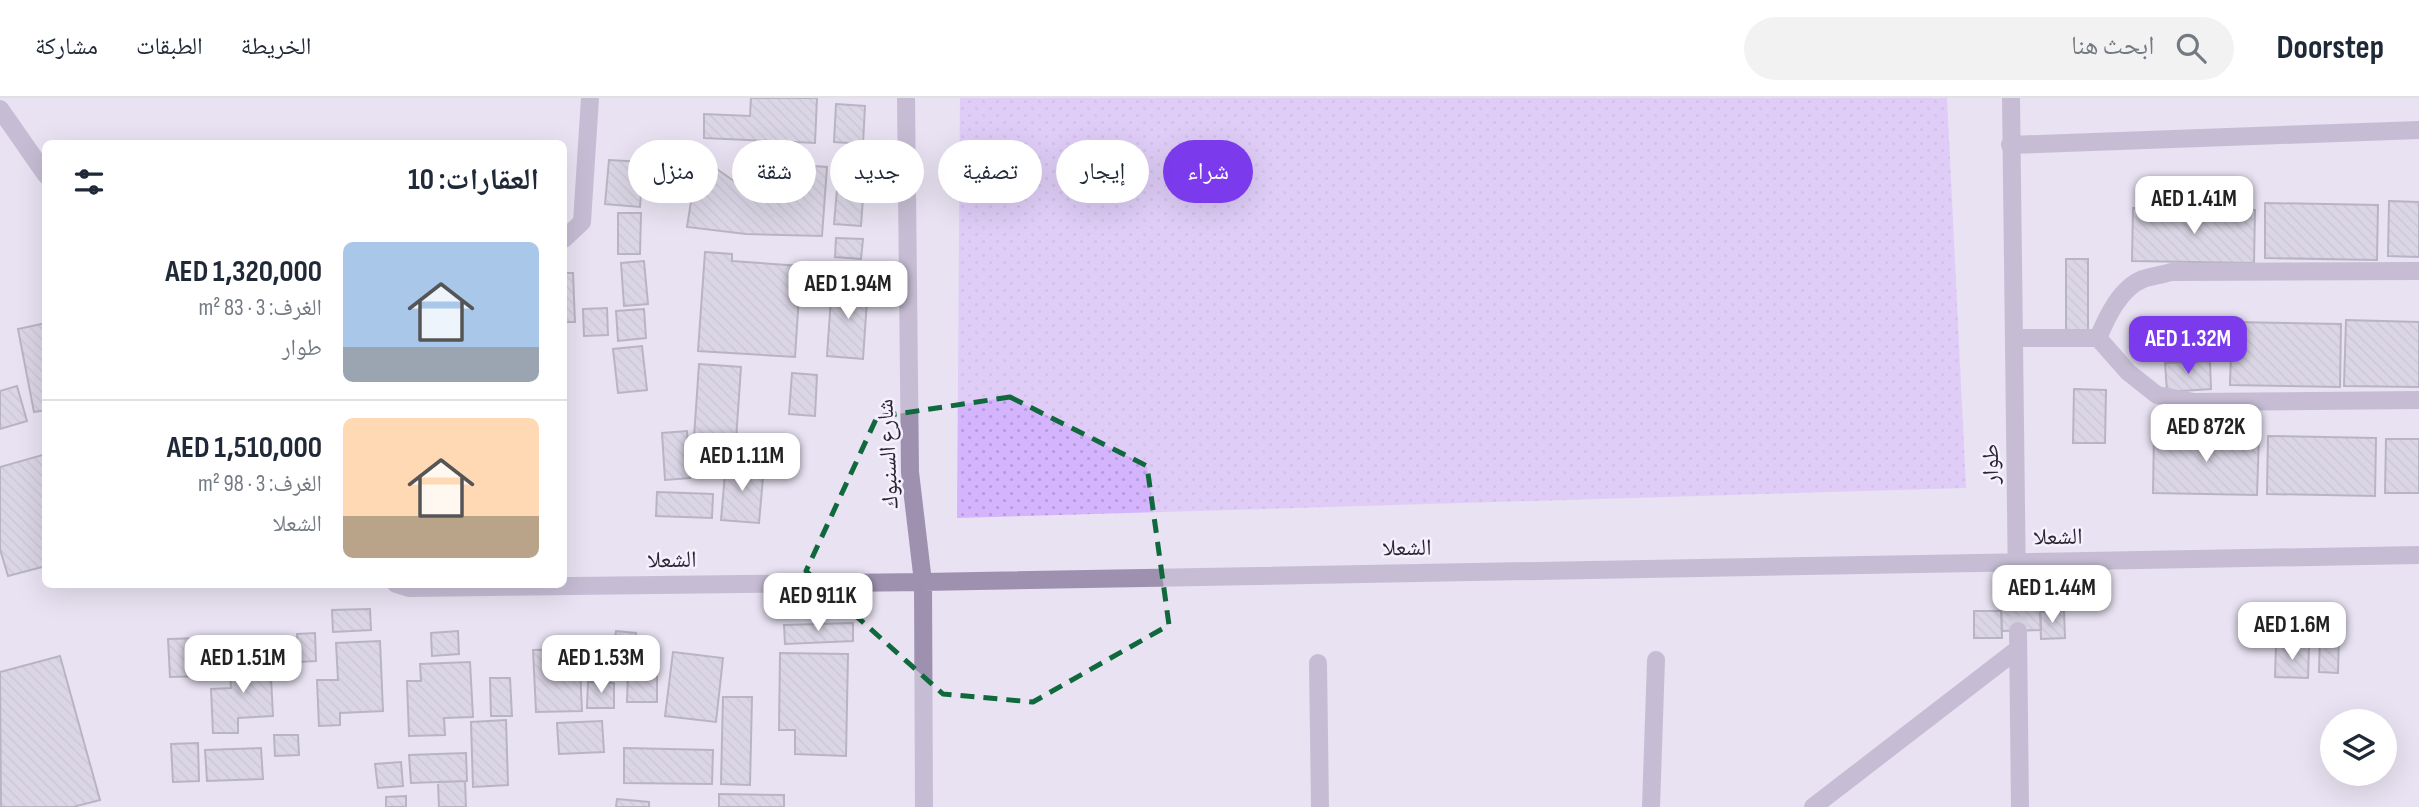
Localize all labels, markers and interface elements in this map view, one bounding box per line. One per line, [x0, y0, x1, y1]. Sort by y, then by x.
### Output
search box [1744, 17, 2234, 80]
text: Doorstep [2276, 28, 2384, 68]
icon: search [2172, 29, 2210, 67]
text: ابحث هنا [2071, 31, 2154, 62]
text: مشاركة [35, 32, 98, 61]
text: الطبقات [136, 32, 203, 61]
text: الخريطة [241, 32, 311, 61]
chip: منزل [628, 140, 718, 203]
chip: شقة [732, 140, 816, 203]
chip: جديد [830, 140, 924, 203]
chip: تصفية [938, 140, 1042, 203]
chip: إيجار [1056, 140, 1149, 203]
chip: شراء [1163, 140, 1253, 203]
text: العقارات: 10 [408, 162, 539, 198]
icon: filters [70, 163, 108, 201]
pin: AED 1.41M [2114, 176, 2274, 236]
text: AED 1.41M [2151, 185, 2237, 213]
text: AED 1,320,000 [165, 254, 322, 290]
pin: AED 1.94M [768, 262, 928, 321]
icon: home [399, 270, 483, 354]
text: AED 1.94M [804, 270, 892, 298]
text: الغرف: 3 · 83 m² [198, 294, 322, 322]
pin: AED 1.32M [2108, 316, 2268, 376]
text: AED 1.32M [2145, 325, 2231, 353]
text: طوار [282, 334, 322, 362]
street label: شارع السنبوك [871, 398, 905, 510]
pin: AED 872K [2134, 404, 2278, 464]
text: AED 872K [2167, 413, 2245, 441]
text: AED 1,510,000 [167, 430, 322, 466]
pin: AED 1.11M [662, 434, 822, 493]
text: AED 1.11M [700, 442, 784, 470]
street label: طوار [1977, 444, 2005, 485]
icon: home [399, 446, 483, 530]
text: الغرف: 3 · 98 m² [198, 470, 322, 498]
text: الشعلا [273, 510, 322, 538]
street label: الشعلا [2033, 523, 2083, 551]
street label: الشعلا [1382, 534, 1432, 562]
street label: الشعلا [647, 546, 697, 574]
pin: AED 1.44M [1972, 566, 2132, 625]
pin: AED 911K [746, 574, 890, 633]
text: AED 1.44M [2008, 574, 2096, 602]
text: AED 911K [780, 582, 856, 610]
pin: AED 1.6M [2220, 602, 2364, 662]
text: AED 1.6M [2254, 611, 2330, 639]
pin: AED 1.51M [163, 636, 323, 695]
pin: AED 1.53M [521, 636, 681, 695]
text: AED 1.51M [201, 644, 285, 672]
text: AED 1.53M [558, 644, 644, 672]
map controls [2320, 709, 2397, 786]
button: layers [2320, 709, 2397, 786]

